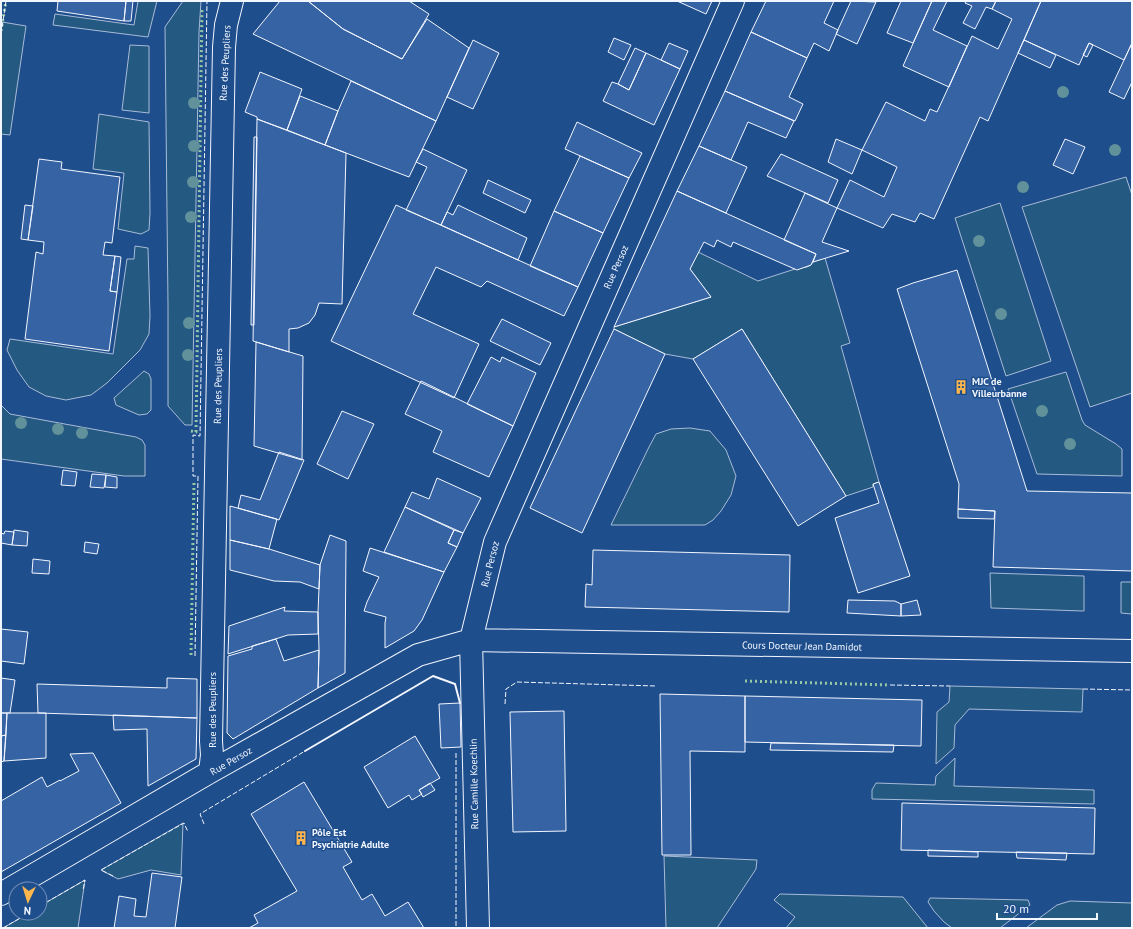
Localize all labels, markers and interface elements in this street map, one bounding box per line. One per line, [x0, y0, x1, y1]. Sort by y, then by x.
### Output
street label: Rue des Peupliers [217, 25, 233, 101]
street label: Rue Persoz [601, 243, 631, 291]
street label: Rue des Peupliers [211, 348, 225, 424]
place label: MJC de Villeurbanne [971, 375, 1027, 400]
building icon: MJC de Villeurbanne [953, 379, 969, 395]
street label: Rue Persoz [478, 540, 502, 588]
street label: Cours Docteur Jean Damidot [742, 638, 863, 654]
street label: Rue des Peupliers [206, 672, 219, 748]
street label: Rue Camille Koechlin [467, 738, 481, 830]
street label: Rue Persoz [208, 744, 254, 778]
place label: Pôle Est Psychiatrie Adulte [312, 826, 389, 851]
building icon: Pôle Est Psychiatrie Adulte [293, 830, 309, 846]
north arrow [8, 881, 48, 921]
scale bar [997, 895, 1097, 921]
text: 20 m [1003, 901, 1029, 916]
text: N [23, 904, 31, 918]

